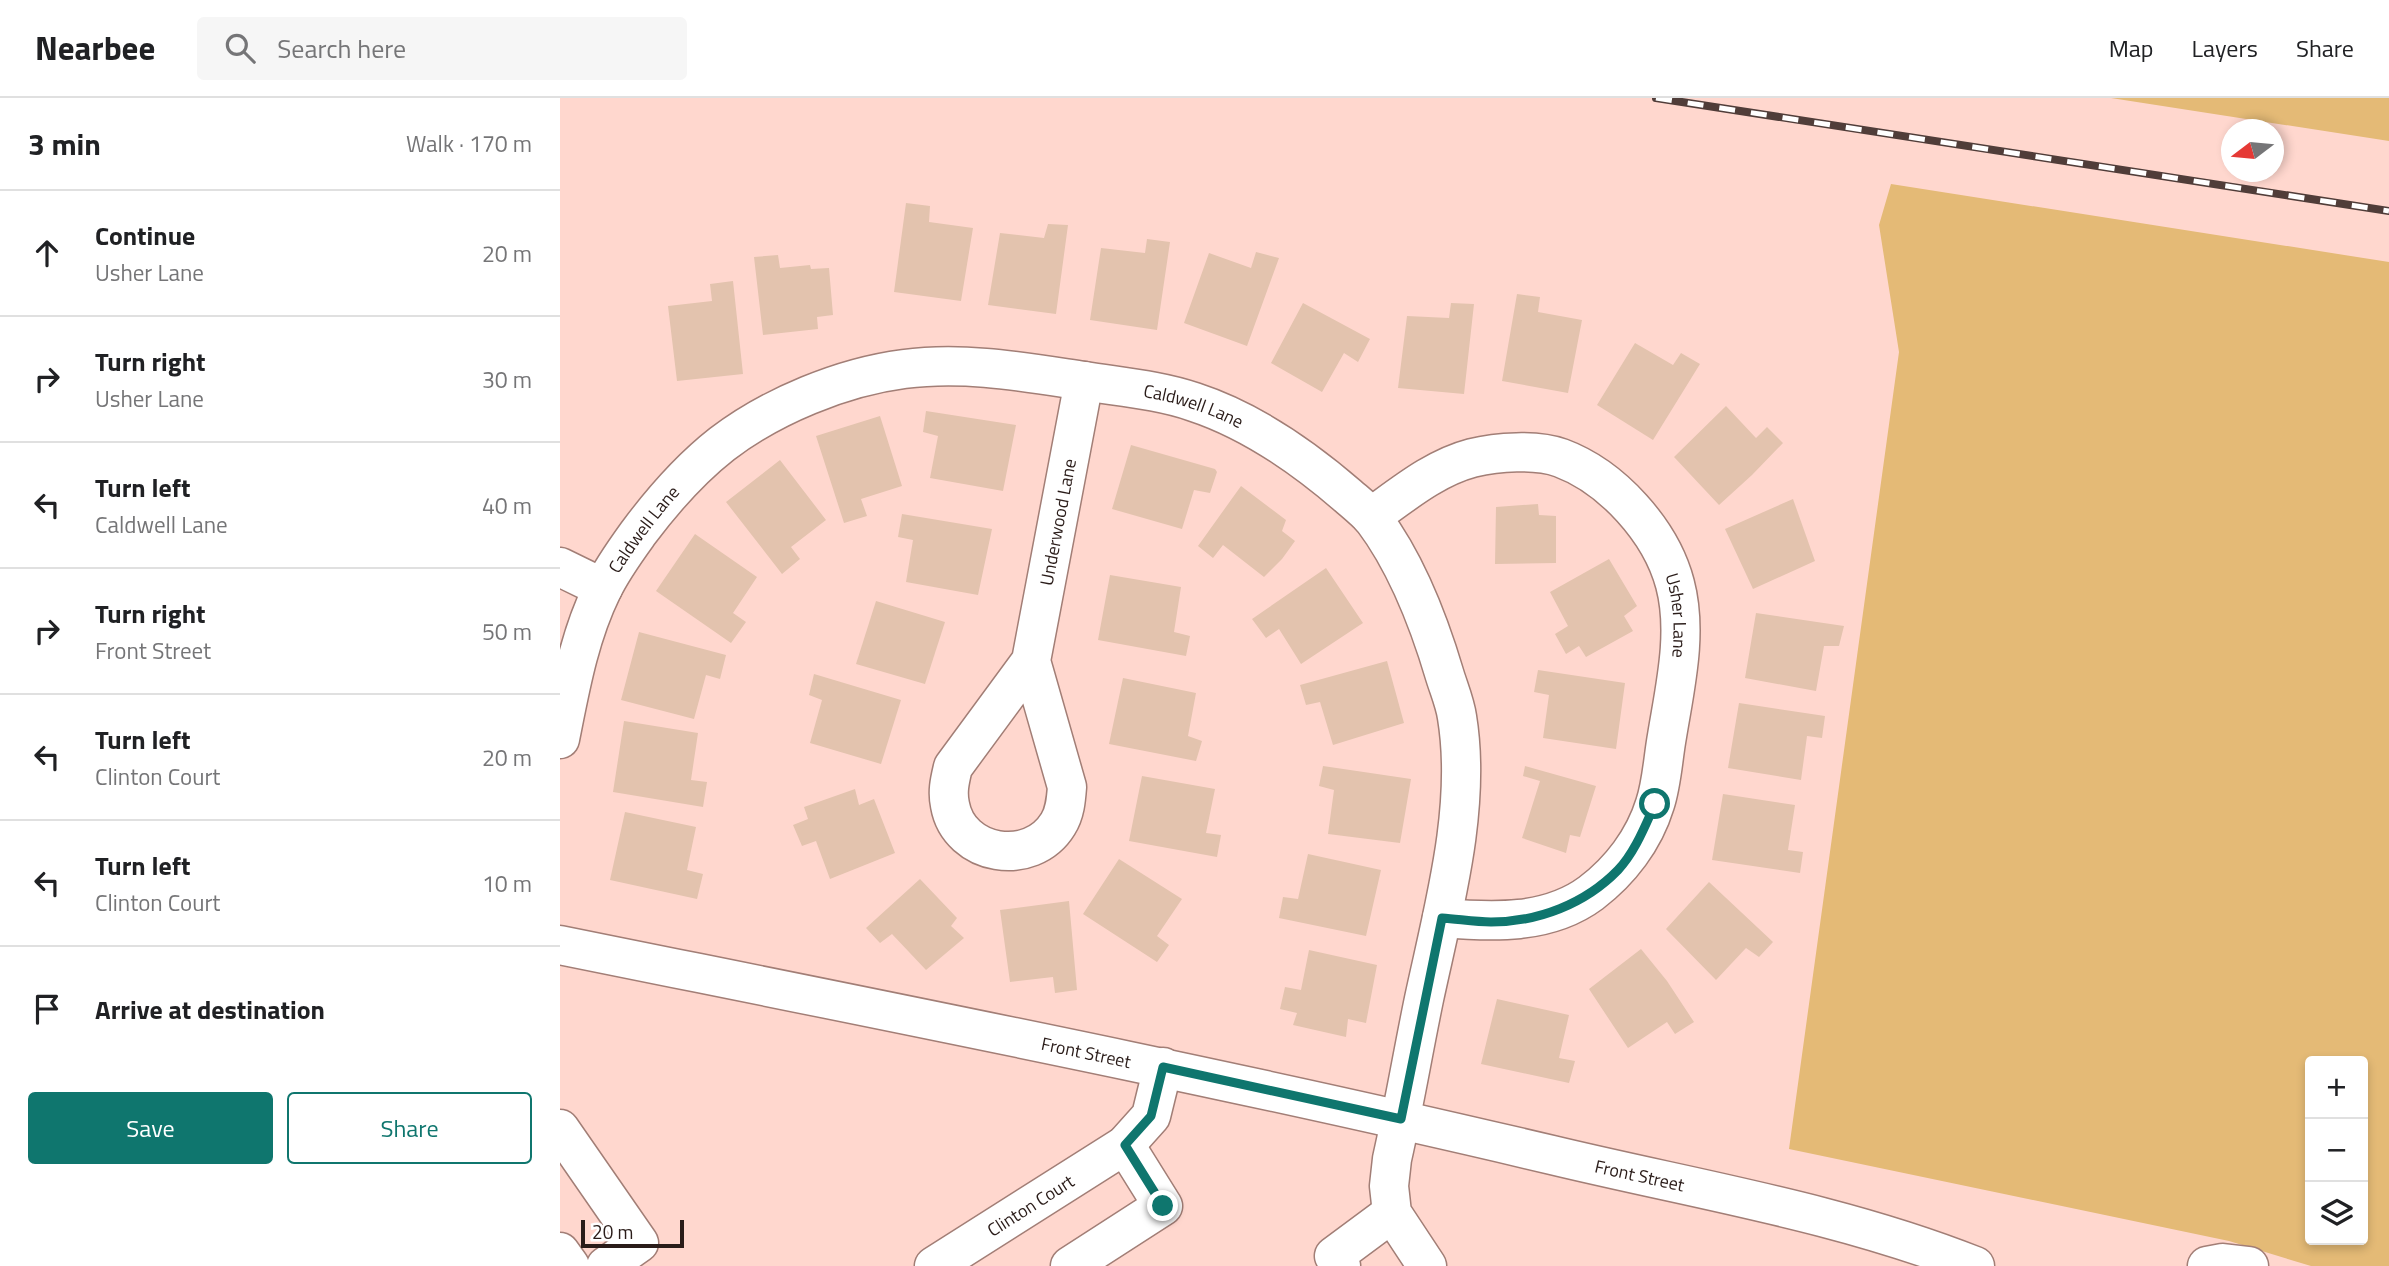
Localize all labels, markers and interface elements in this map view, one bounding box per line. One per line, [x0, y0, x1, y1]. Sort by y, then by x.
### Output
search box [197, 17, 687, 80]
text: Nearbee [35, 23, 155, 73]
icon: search [221, 29, 259, 67]
text: Search here [277, 29, 406, 68]
text: Map [2109, 30, 2154, 66]
text: Layers [2192, 30, 2258, 66]
text: Share [2296, 30, 2354, 66]
north arrow [2221, 119, 2284, 182]
text: 3 min [28, 121, 101, 167]
text: Walk · 170 m [406, 126, 532, 161]
text: Continue [95, 216, 195, 255]
icon: ahead [28, 234, 66, 272]
text: 20 m [482, 236, 532, 271]
text: Usher Lane [95, 255, 204, 290]
text: Turn right [95, 342, 206, 381]
icon: right [28, 360, 66, 398]
text: 30 m [482, 362, 532, 397]
street label: Caldwell Lane [1142, 377, 1248, 434]
text: Usher Lane [95, 381, 204, 416]
street label: Underwood Lane [1032, 456, 1083, 588]
text: Turn left [95, 468, 190, 507]
street label: Caldwell Lane [601, 479, 685, 578]
icon: left [28, 486, 66, 524]
text: 40 m [482, 488, 532, 523]
text: Caldwell Lane [95, 507, 228, 542]
street label: Usher Lane [1659, 570, 1694, 659]
text: Turn right [95, 594, 206, 633]
icon: right [28, 612, 66, 650]
text: 50 m [482, 614, 532, 649]
text: Front Street [95, 633, 211, 668]
text: Turn left [95, 720, 190, 759]
icon: left [28, 738, 66, 776]
text: 20 m [482, 740, 532, 775]
text: Clinton Court [95, 759, 220, 794]
route start [1639, 788, 1670, 819]
text: Turn left [95, 846, 190, 885]
icon: left [28, 864, 66, 902]
text: 10 m [482, 866, 532, 901]
text: Clinton Court [95, 885, 220, 920]
icon: arrive [28, 990, 66, 1028]
text: Arrive at destination [95, 990, 325, 1029]
street label: Front Street [1039, 1030, 1134, 1075]
map controls [2305, 1056, 2368, 1245]
button: + [2305, 1056, 2368, 1119]
button: Save [28, 1092, 273, 1164]
button: Share [287, 1092, 532, 1164]
button: − [2305, 1119, 2368, 1182]
street label: Front Street [1592, 1152, 1688, 1198]
street label: Clinton Court [982, 1167, 1080, 1243]
button: layers [2305, 1182, 2368, 1245]
route end [1147, 1190, 1178, 1221]
scale bar [581, 1217, 684, 1249]
text: 20 m [592, 1217, 633, 1246]

